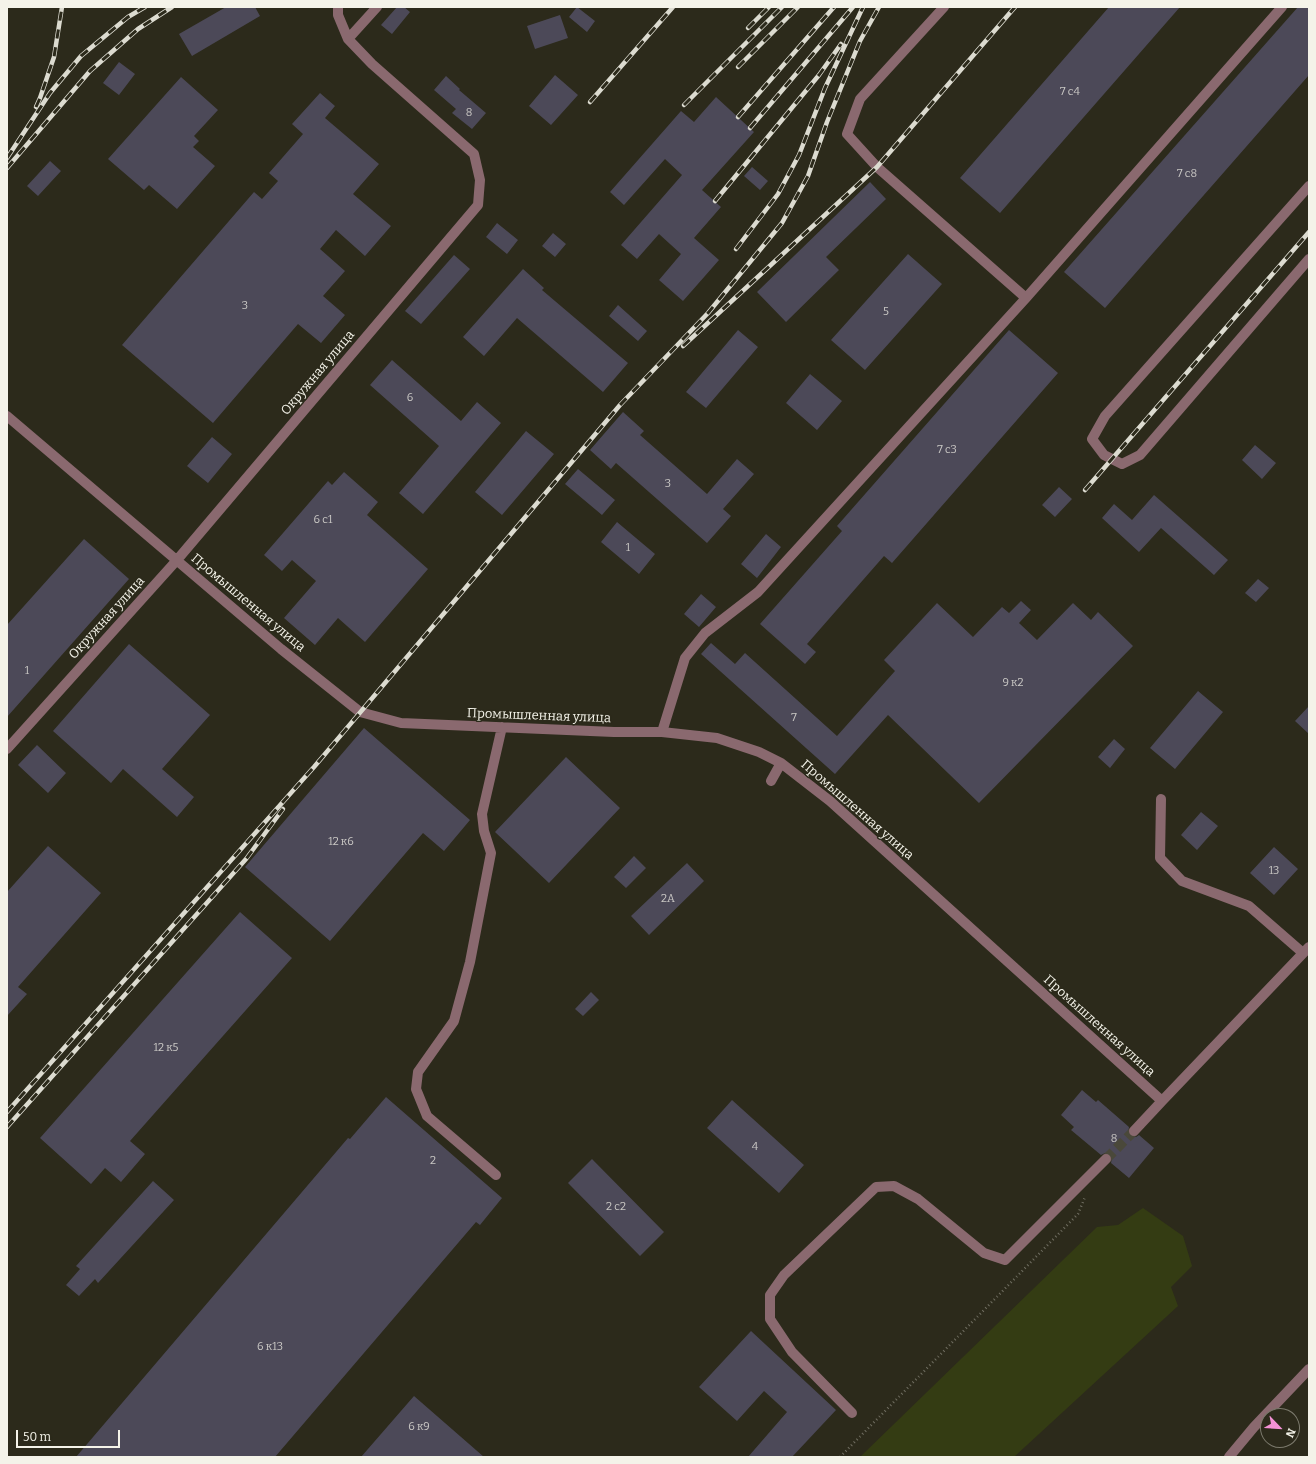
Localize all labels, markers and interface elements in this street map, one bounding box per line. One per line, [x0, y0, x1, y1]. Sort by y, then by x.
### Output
house number: 7 с4 [1060, 85, 1080, 99]
house number: 8 [466, 106, 472, 120]
house number: 7 с8 [1177, 167, 1197, 181]
house number: 3 [242, 299, 248, 313]
house number: 5 [883, 305, 889, 319]
street label: Окружная улица [278, 327, 358, 419]
house number: 6 [407, 391, 413, 405]
house number: 7 с3 [937, 443, 957, 457]
house number: 3 [665, 477, 671, 491]
house number: 6 с1 [314, 513, 332, 527]
house number: 1 [626, 541, 630, 555]
street label: Промышленная улица [188, 551, 308, 655]
street label: Окружная улица [66, 573, 148, 663]
house number: 1 [25, 664, 29, 678]
house number: 9 к2 [1002, 676, 1024, 690]
street label: Промышленная улица [467, 706, 611, 726]
house number: 7 [791, 711, 797, 725]
street label: Промышленная улица [797, 757, 917, 863]
house number: 12 к6 [328, 835, 354, 849]
house number: 13 [1269, 864, 1279, 878]
house number: 2А [661, 892, 675, 906]
street label: Промышленная улица [1040, 972, 1158, 1080]
house number: 12 к5 [154, 1041, 178, 1055]
house number: 8 [1111, 1132, 1117, 1146]
house number: 4 [752, 1140, 758, 1154]
house number: 2 [430, 1154, 436, 1168]
house number: 2 с2 [606, 1200, 626, 1214]
house number: 6 к13 [257, 1340, 283, 1354]
north arrow [1260, 1408, 1300, 1448]
house number: 6 к9 [408, 1420, 430, 1434]
scale bar [18, 1422, 122, 1448]
text: N [1283, 1426, 1298, 1439]
text: 50 m [23, 1430, 51, 1444]

